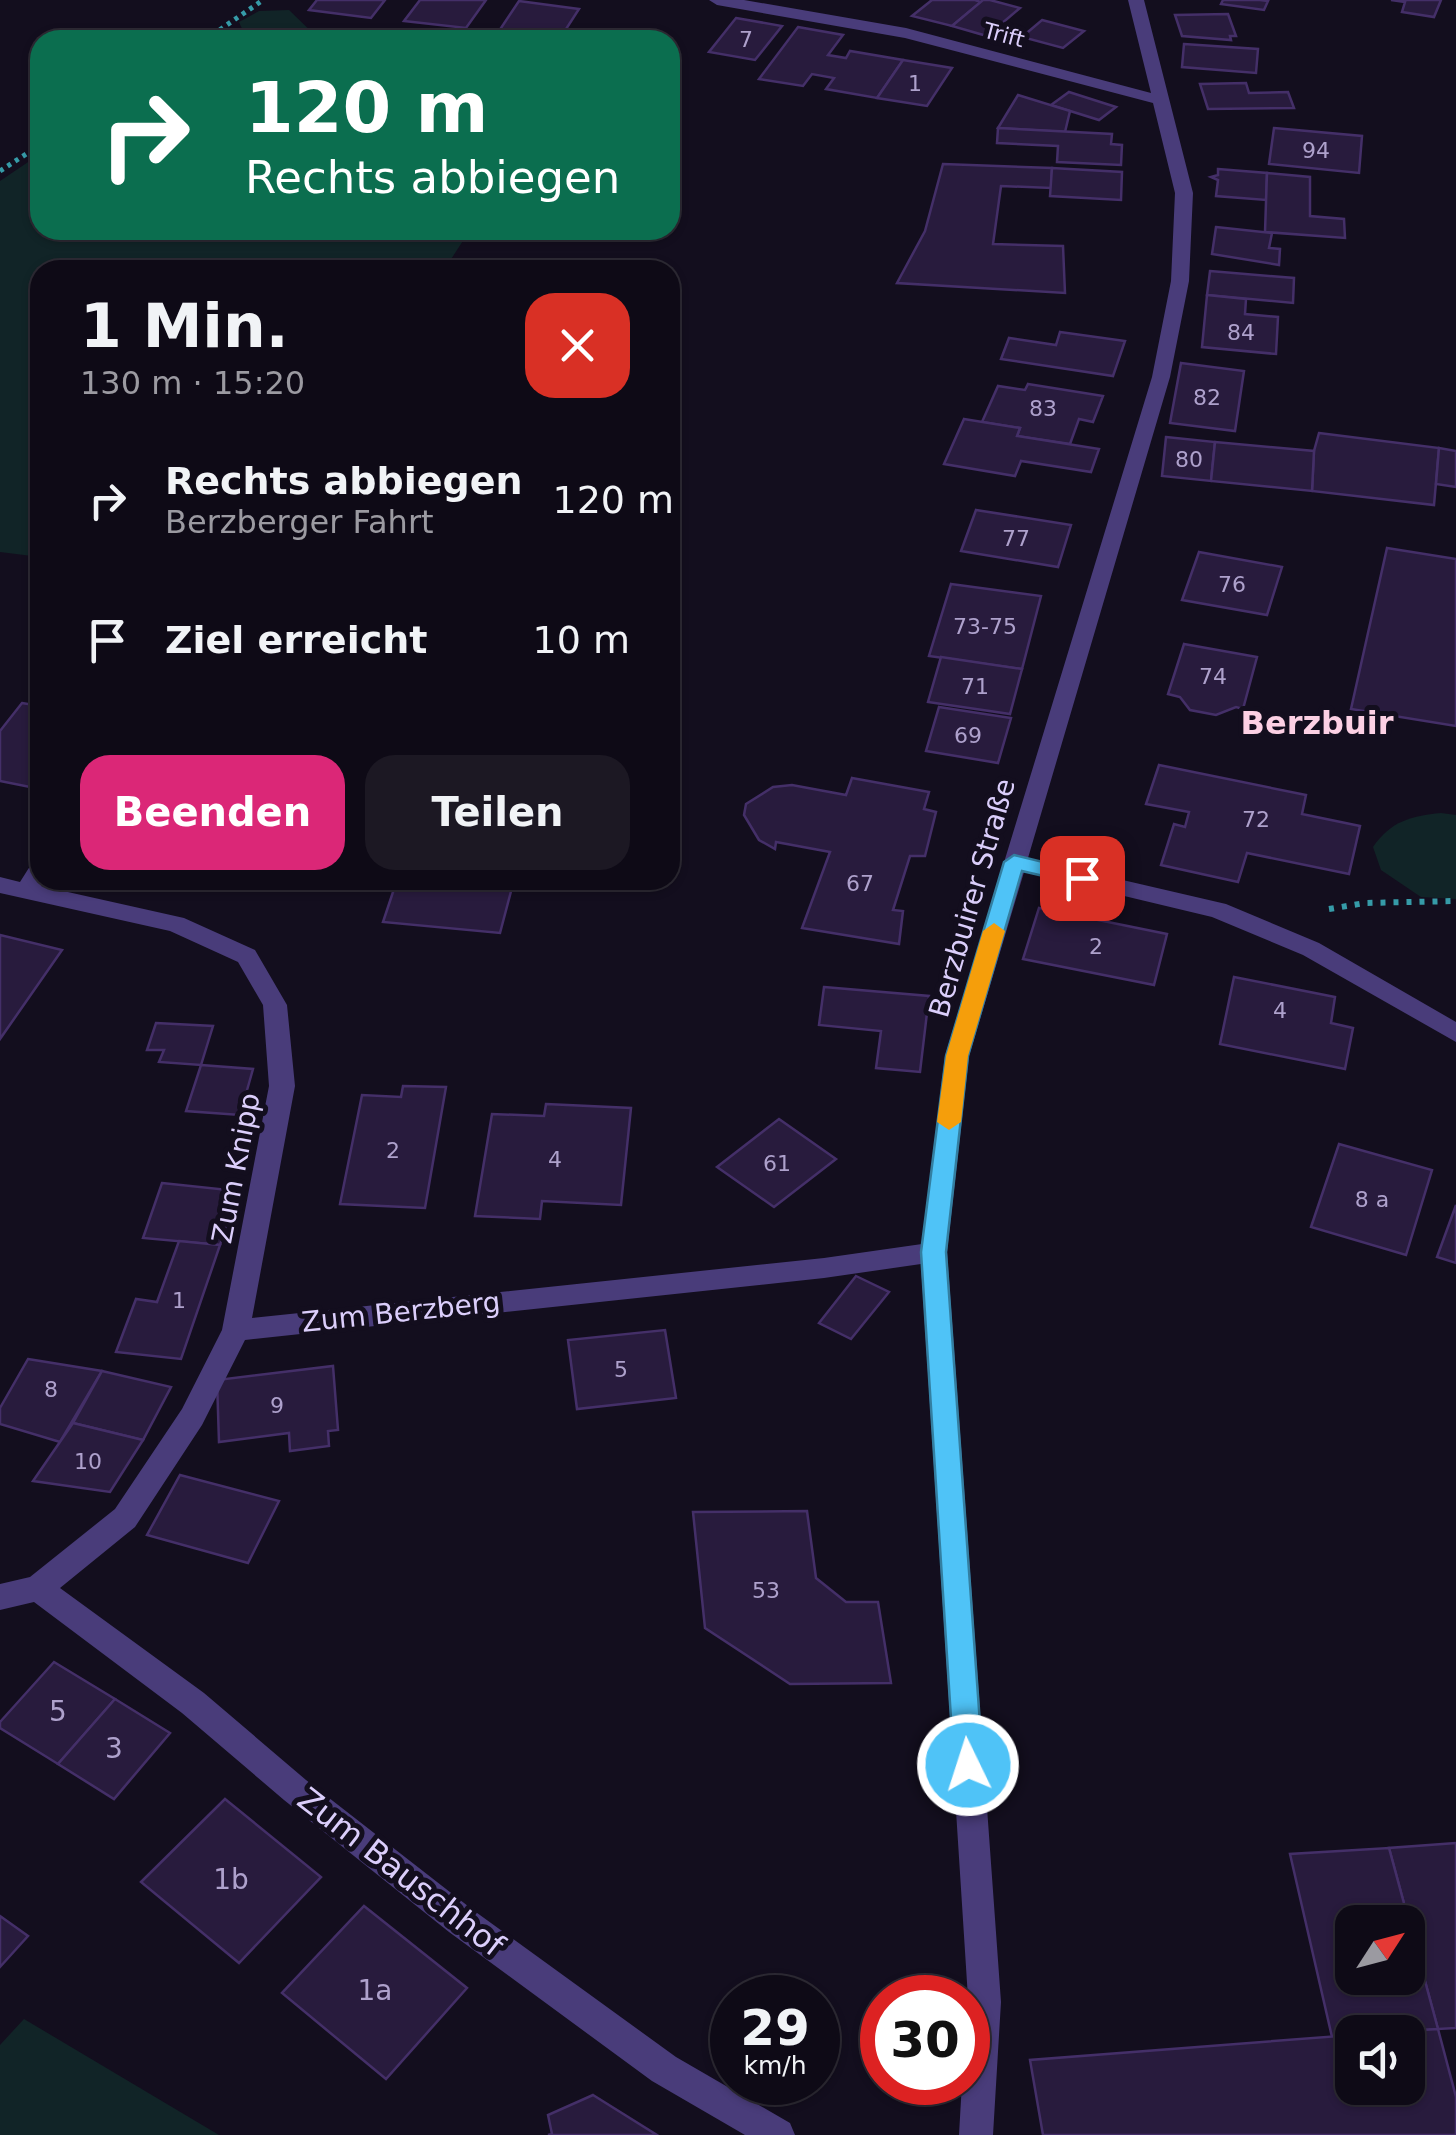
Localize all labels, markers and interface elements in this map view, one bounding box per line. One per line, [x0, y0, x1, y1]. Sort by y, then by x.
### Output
street label: Trift [980, 17, 1028, 53]
house number: 7 [739, 27, 753, 52]
text: 120 m [245, 67, 488, 149]
icon: right [80, 70, 210, 200]
house number: 1 [908, 71, 922, 96]
house number: 94 [1302, 138, 1330, 163]
text: Rechts abbiegen [245, 151, 620, 204]
text: 1 Min. [80, 291, 288, 361]
button: close [525, 293, 630, 398]
house number: 84 [1227, 320, 1255, 345]
text: 130 m · 15:20 [80, 364, 305, 402]
house number: 82 [1193, 385, 1221, 410]
house number: 83 [1029, 396, 1057, 421]
house number: 80 [1175, 447, 1203, 472]
text: Rechts abbiegen [165, 459, 523, 503]
icon: right [80, 473, 135, 528]
text: 120 m [553, 478, 674, 522]
text: Berzberger Fahrt [165, 503, 434, 541]
house number: 77 [1002, 526, 1030, 551]
house number: 76 [1218, 572, 1246, 597]
icon: arrive [80, 613, 135, 668]
house number: 73-75 [953, 614, 1017, 639]
text: Ziel erreicht [165, 618, 427, 662]
text: 10 m [533, 618, 630, 662]
house number: 74 [1199, 664, 1227, 689]
house number: 71 [961, 674, 989, 699]
district label: Berzbuir [1241, 704, 1394, 742]
house number: 69 [954, 723, 982, 748]
button: Beenden [80, 755, 345, 870]
button: Teilen [365, 755, 630, 870]
street label: Berzbuirer Straße [922, 775, 1022, 1021]
house number: 72 [1242, 807, 1270, 832]
pin [1040, 836, 1125, 921]
icon: arrive [1055, 851, 1110, 906]
house number: 67 [846, 871, 874, 896]
house number: 2 [1089, 934, 1103, 959]
house number: 4 [1273, 998, 1287, 1023]
street label: Zum Knipp [205, 1090, 267, 1246]
house number: 2 [386, 1138, 400, 1163]
house number: 4 [548, 1147, 562, 1172]
house number: 61 [763, 1151, 791, 1176]
house number: 8 a [1355, 1187, 1389, 1212]
street label: Zum Berzberg [300, 1285, 502, 1339]
house number: 1 [172, 1288, 186, 1313]
house number: 5 [614, 1357, 628, 1382]
house number: 8 [44, 1377, 58, 1402]
house number: 9 [270, 1393, 284, 1418]
house number: 10 [74, 1449, 102, 1474]
house number: 53 [752, 1578, 780, 1603]
house number: 5 [49, 1695, 67, 1728]
position arrow [916, 1713, 1020, 1817]
house number: 3 [105, 1732, 123, 1765]
street label: Zum Bauschhof [290, 1780, 512, 1965]
house number: 1b [213, 1863, 249, 1896]
north arrow [1335, 1905, 1425, 1995]
map controls [1335, 1905, 1425, 2105]
house number: 1a [358, 1974, 392, 2007]
speed limit sign: 30 [860, 1975, 990, 2105]
text: 29 [740, 1999, 810, 2057]
button: sound [1335, 2015, 1425, 2105]
text: km/h [743, 2051, 807, 2080]

